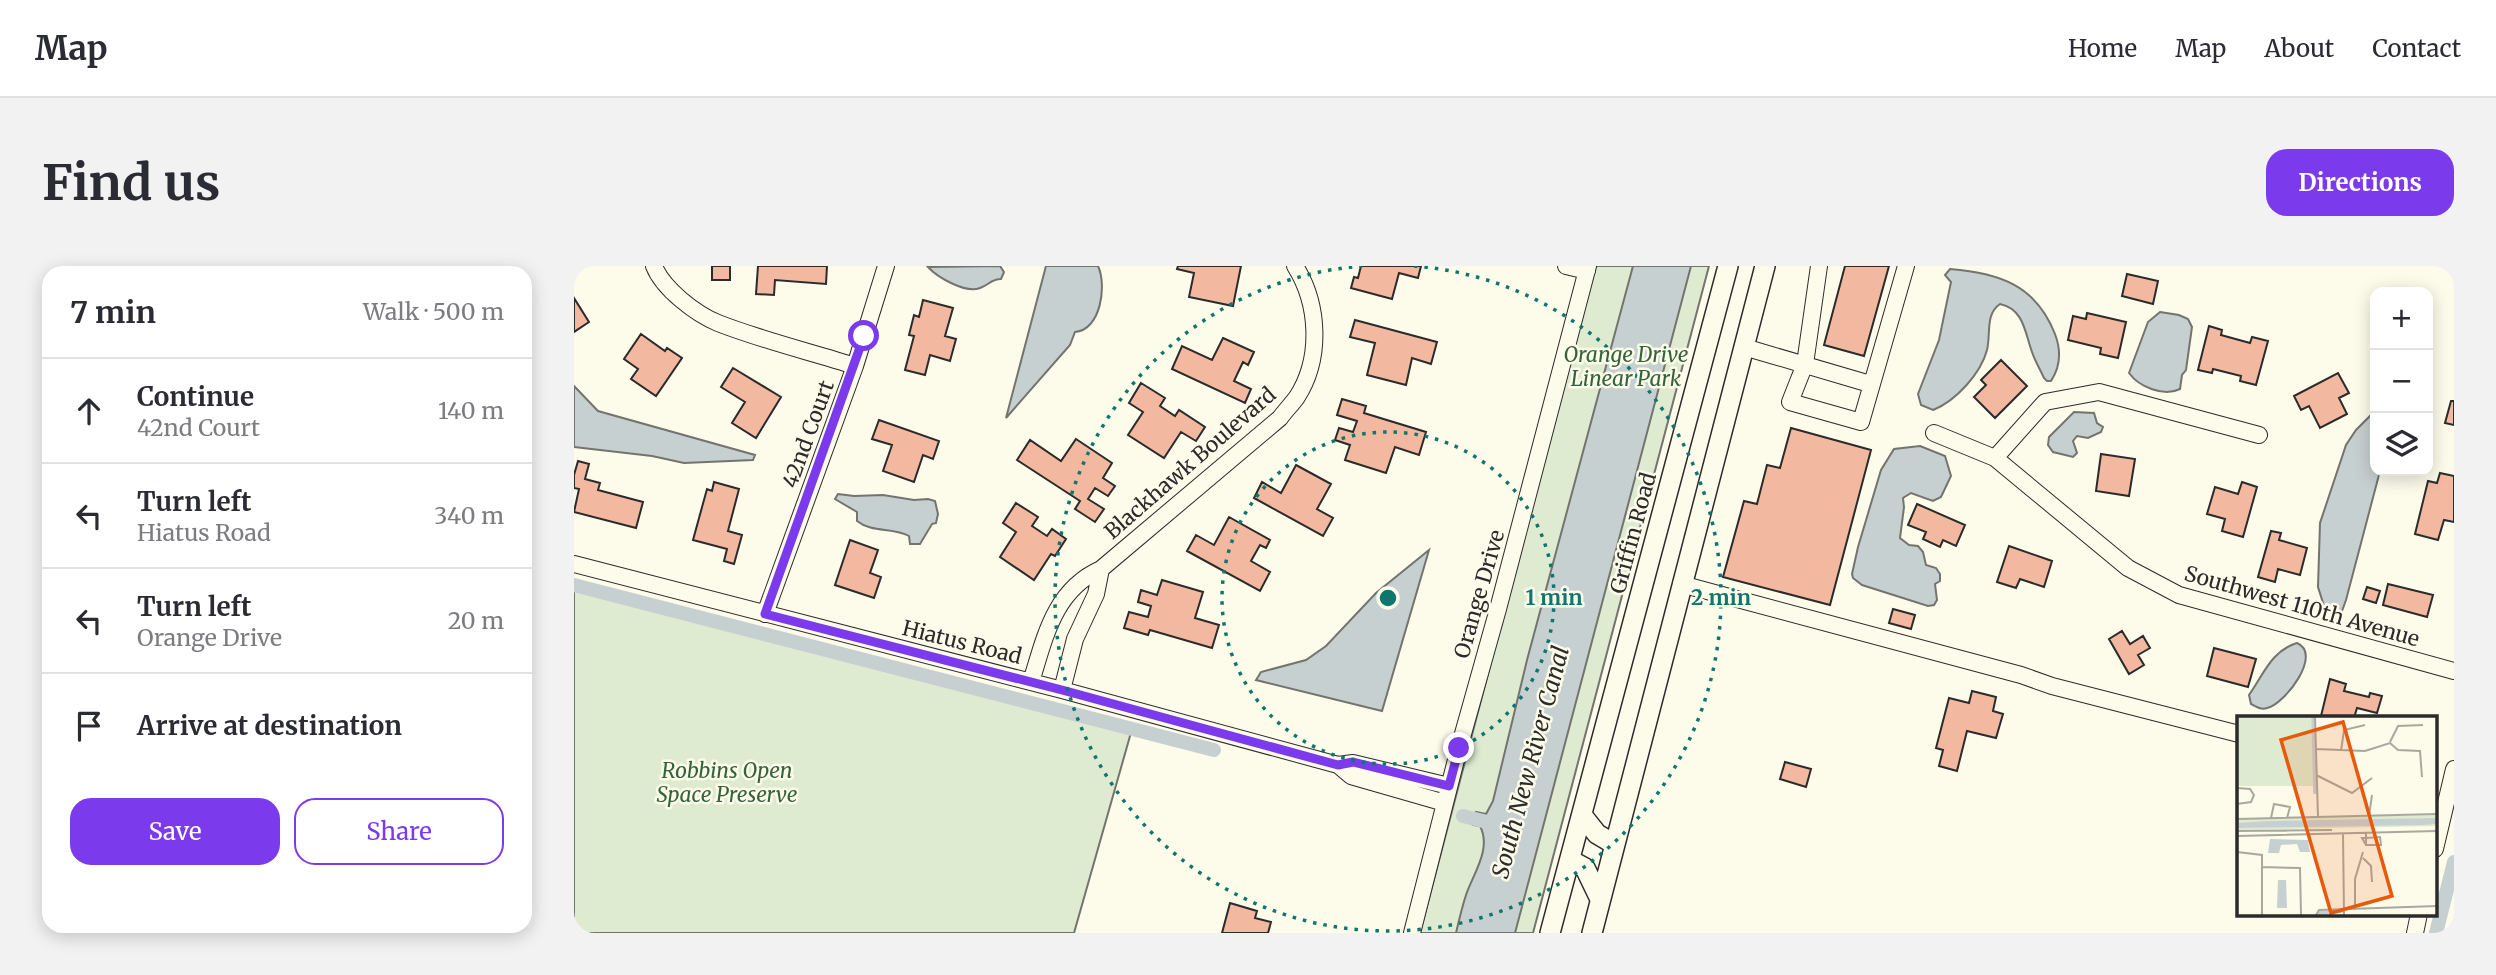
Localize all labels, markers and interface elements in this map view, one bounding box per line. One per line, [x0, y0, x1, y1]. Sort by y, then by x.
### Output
text: Map [35, 28, 108, 69]
text: Home [2068, 33, 2137, 64]
text: Map [2175, 33, 2226, 64]
text: About [2264, 33, 2334, 64]
text: Contact [2372, 33, 2461, 64]
button: Directions [2266, 149, 2454, 216]
text: Find us [42, 152, 220, 213]
map controls [2370, 287, 2433, 476]
button: + [2370, 287, 2433, 350]
text: 7 min [70, 293, 156, 331]
text: Walk · 500 m [363, 297, 504, 326]
route start [848, 320, 879, 351]
park label: Orange Drive Linear Park [1563, 341, 1689, 392]
button: − [2370, 350, 2433, 413]
street label: 42nd Court [776, 377, 840, 491]
text: Continue [137, 380, 254, 413]
street label: Blackhawk Boulevard [1099, 381, 1281, 545]
icon: ahead [70, 392, 108, 430]
text: 140 m [438, 396, 504, 425]
text: 42nd Court [137, 413, 260, 442]
button: layers [2370, 413, 2433, 476]
street label: Griffin Road [1604, 469, 1662, 596]
text: Turn left [137, 485, 251, 518]
icon: left [70, 497, 108, 535]
text: 340 m [434, 501, 504, 530]
text: Hiatus Road [137, 518, 271, 547]
street label: Orange Drive [1448, 527, 1510, 661]
street label: Southwest 110th Avenue [2181, 559, 2423, 653]
text: 1 min [1525, 584, 1583, 611]
text: 2 min [1691, 584, 1751, 611]
centre of rings [1376, 586, 1400, 610]
text: Turn left [137, 590, 251, 623]
icon: left [70, 602, 108, 640]
text: 20 m [448, 606, 504, 635]
street label: Hiatus Road [899, 614, 1025, 670]
text: Orange Drive [137, 623, 282, 652]
water label: South New River Canal [1485, 643, 1575, 881]
icon: arrive [70, 707, 108, 745]
text: Arrive at destination [137, 709, 402, 742]
inset map [2237, 716, 2436, 916]
route end [1443, 732, 1474, 763]
park label: Robbins Open Space Preserve [656, 757, 798, 808]
button: Save [70, 798, 280, 865]
button: Share [294, 798, 504, 865]

